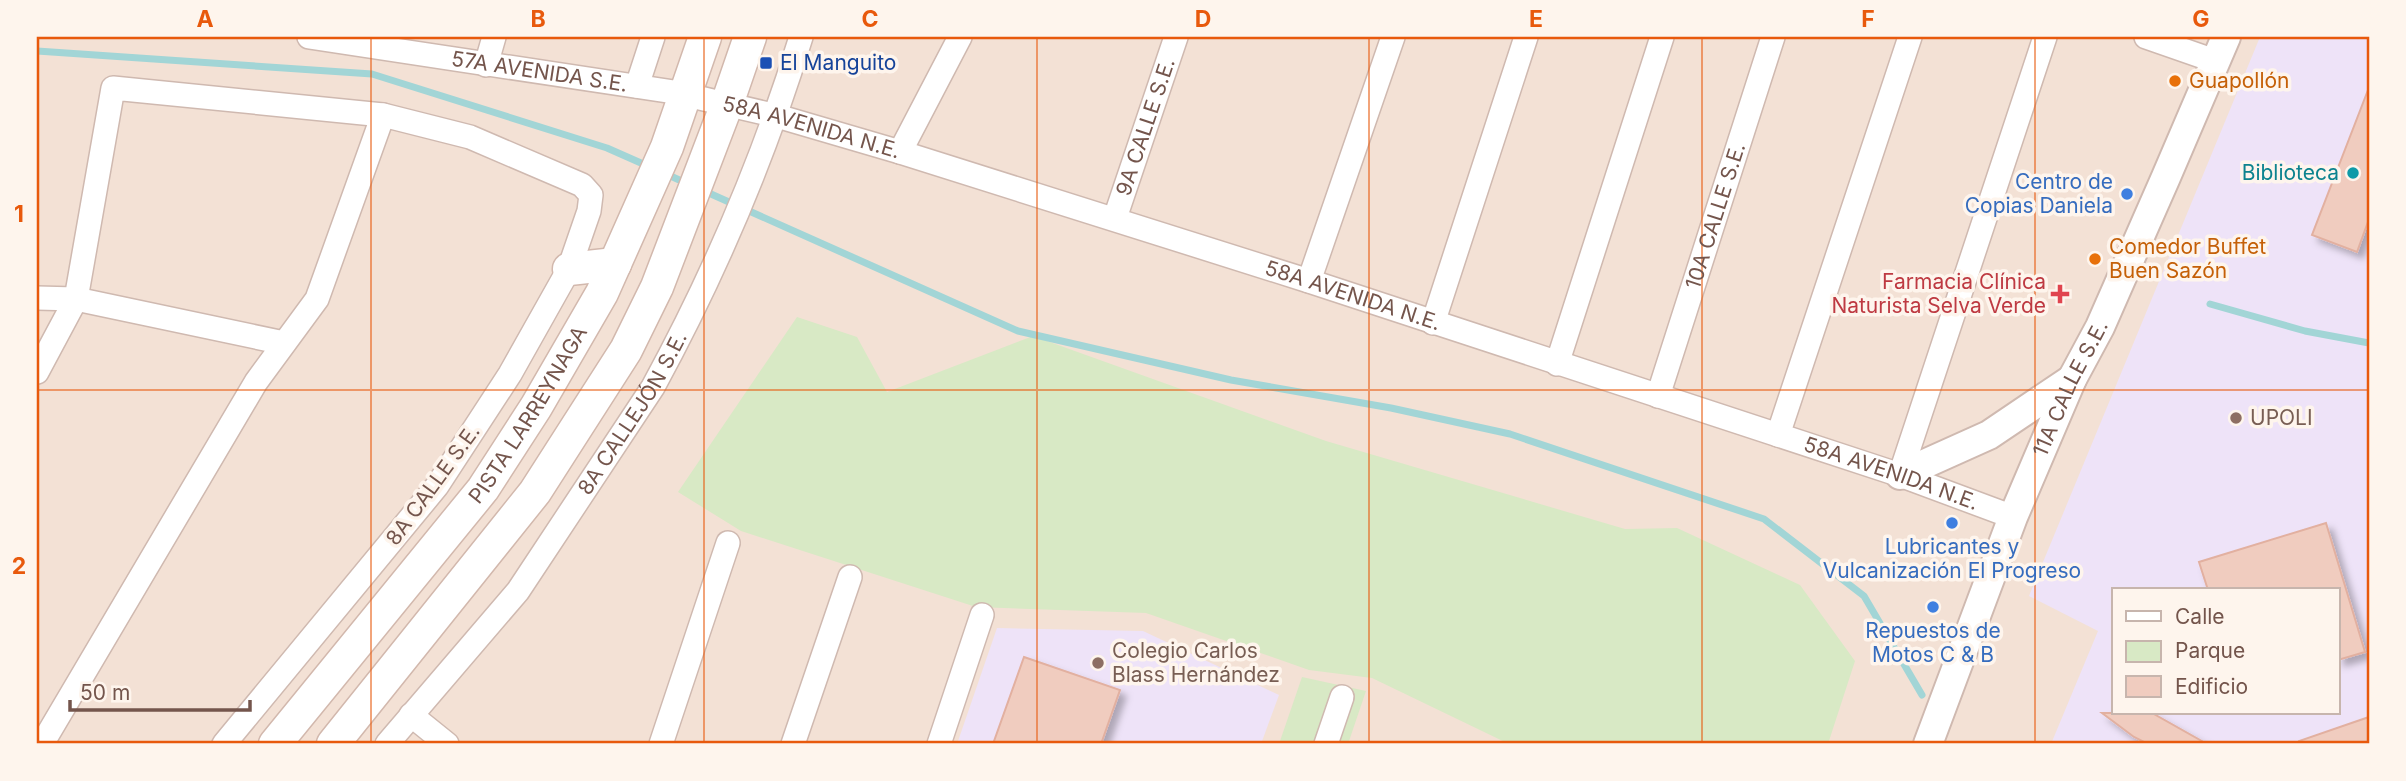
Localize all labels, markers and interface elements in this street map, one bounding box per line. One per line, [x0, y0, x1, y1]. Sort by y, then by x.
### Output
text: A [196, 5, 214, 33]
text: B [530, 5, 546, 33]
text: C [861, 5, 879, 33]
text: D [1195, 5, 1211, 33]
text: E [1529, 5, 1543, 33]
text: F [1861, 5, 1875, 33]
text: G [2192, 5, 2210, 33]
street label: 57A AVENIDA S.E. [450, 46, 629, 97]
place label: El Manguito [780, 50, 896, 75]
marker: El Manguito [758, 55, 774, 71]
street label: 9A CALLE S.E. [1110, 55, 1180, 199]
place label: Guapollón [2189, 68, 2290, 93]
marker: Guapollón [2167, 73, 2183, 89]
street label: 58A AVENIDA N.E. [720, 91, 903, 163]
street label: 10A CALLE S.E. [1680, 140, 1750, 292]
place label: Biblioteca [2242, 160, 2339, 185]
marker: Biblioteca [2345, 165, 2361, 181]
place label: Centro de Copias Daniela [1965, 169, 2113, 218]
marker: Centro de Copias Daniela [2119, 186, 2135, 202]
text: 1 [14, 200, 24, 228]
place label: Comedor Buffet Buen Sazón [2109, 234, 2266, 283]
marker: Comedor Buffet Buen Sazón [2087, 251, 2103, 267]
street label: 58A AVENIDA N.E. [1262, 255, 1444, 335]
place label: Farmacia Clínica Naturista Selva Verde [1831, 269, 2046, 318]
marker: Farmacia Clínica Naturista Selva Verde [2052, 286, 2068, 302]
street label: 11A CALLE S.E. [2027, 317, 2113, 460]
street label: PISTA LARREYNAGA [463, 321, 592, 508]
street label: 8A CALLEJÓN S.E. [572, 327, 692, 499]
place label: UPOLI [2250, 405, 2313, 430]
marker: UPOLI [2228, 410, 2244, 426]
street label: 8A CALLE S.E. [380, 419, 485, 550]
street label: 58A AVENIDA N.E. [1801, 431, 1982, 515]
marker: Lubricantes y Vulcanización El Progreso [1944, 515, 1960, 531]
place label: Lubricantes y Vulcanización El Progreso [1823, 534, 2081, 583]
text: 2 [12, 552, 26, 580]
legend [2112, 588, 2340, 714]
marker: Repuestos de Motos C & B [1925, 599, 1941, 615]
text: Calle [2175, 604, 2225, 629]
place label: Repuestos de Motos C & B [1865, 618, 2001, 667]
place label: Colegio Carlos Blass Hernández [1112, 638, 1280, 687]
text: Parque [2175, 638, 2245, 663]
marker: Colegio Carlos Blass Hernández [1090, 655, 1106, 671]
scale bar [70, 669, 250, 713]
text: Edificio [2175, 674, 2248, 699]
text: 50 m [80, 680, 130, 705]

